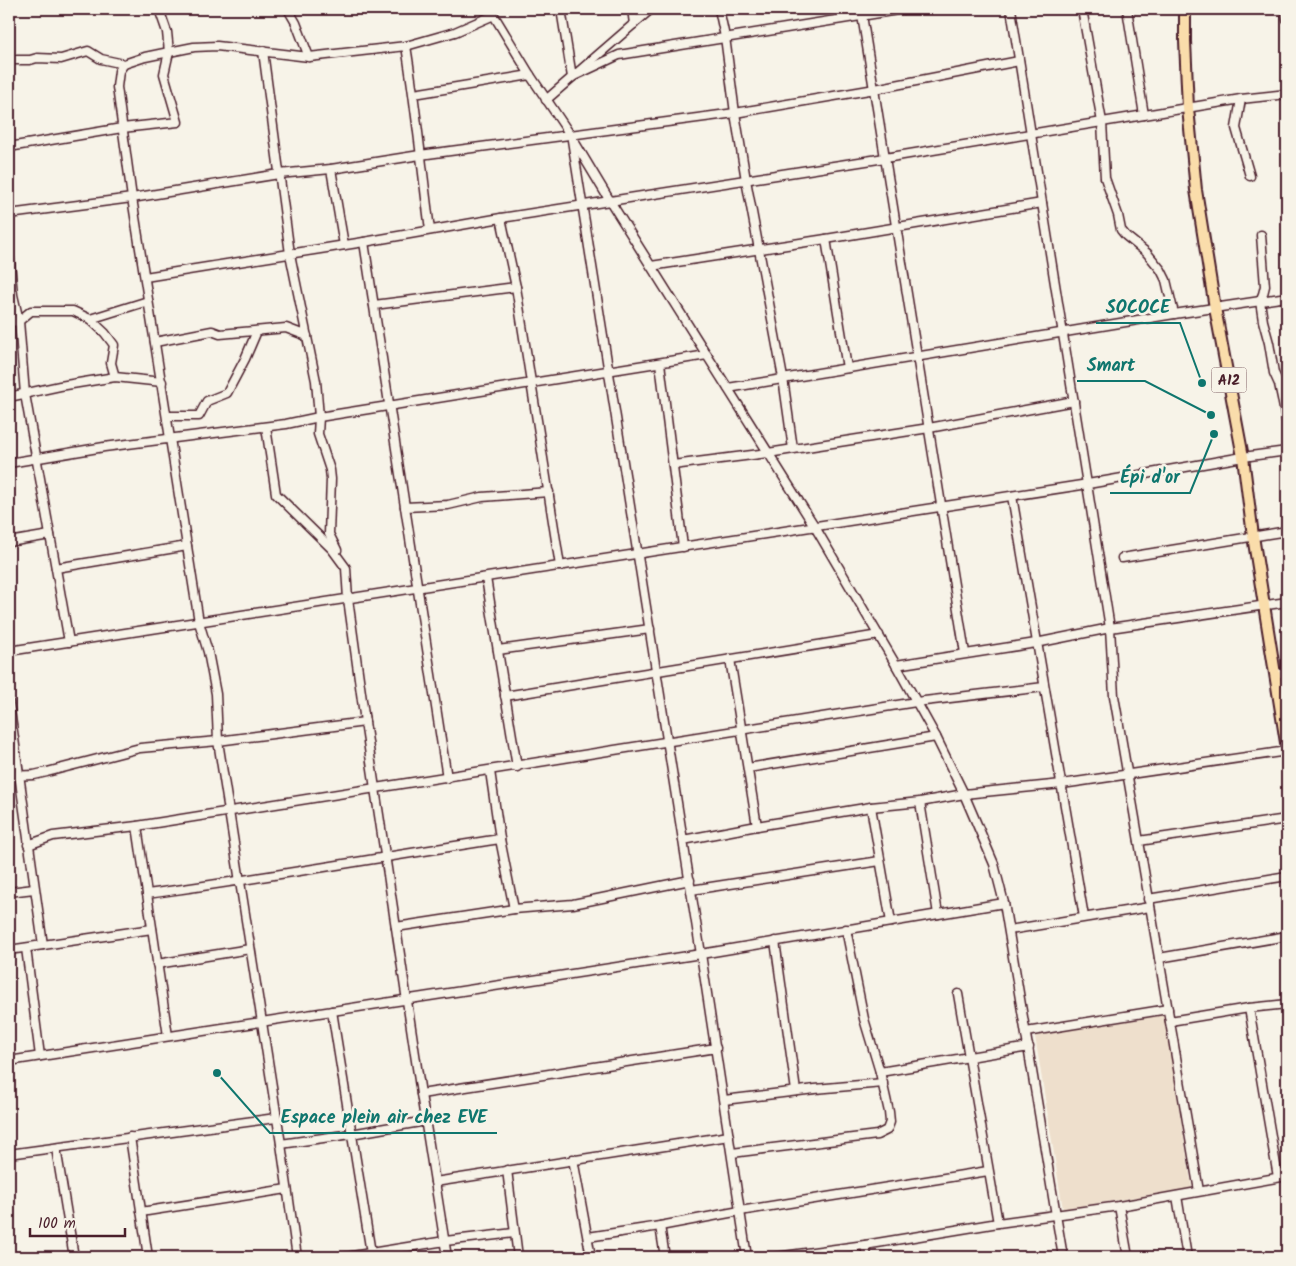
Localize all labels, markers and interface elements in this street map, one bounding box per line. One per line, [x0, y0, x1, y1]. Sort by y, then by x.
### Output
callout: SOCOCE [1096, 290, 1180, 323]
text: SOCOCE [1106, 294, 1171, 323]
callout: Smart [1077, 348, 1145, 381]
text: Smart [1087, 352, 1136, 381]
road number: A12 [1212, 368, 1246, 392]
callout: Épi d'or [1110, 460, 1190, 493]
text: Épi d'or [1120, 464, 1181, 493]
callout: Espace plein air chez EVE [270, 1100, 497, 1133]
text: Espace plein air chez EVE [281, 1104, 488, 1133]
scale bar [30, 1206, 125, 1238]
text: 100 m [38, 1212, 76, 1236]

